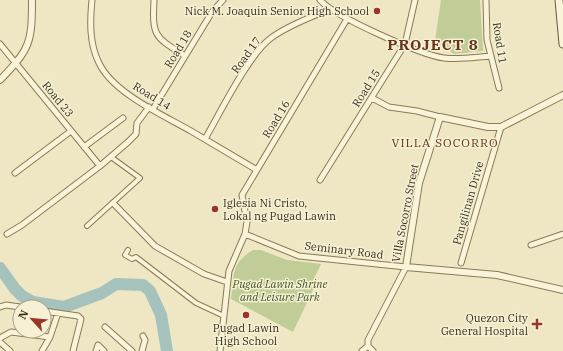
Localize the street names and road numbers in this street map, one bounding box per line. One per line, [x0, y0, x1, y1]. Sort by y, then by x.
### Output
street label: Road 11 [490, 21, 510, 65]
street label: Road 18 [161, 27, 195, 71]
street label: Road 17 [228, 34, 264, 76]
street label: Road 15 [349, 66, 383, 110]
street label: Road 23 [39, 78, 77, 120]
street label: Road 14 [130, 79, 174, 113]
street label: Road 16 [259, 97, 293, 141]
street label: Pangilinan Drive [449, 159, 487, 246]
street label: Villa Socorro Street [389, 163, 421, 263]
street label: Seminary Road [304, 238, 384, 262]

